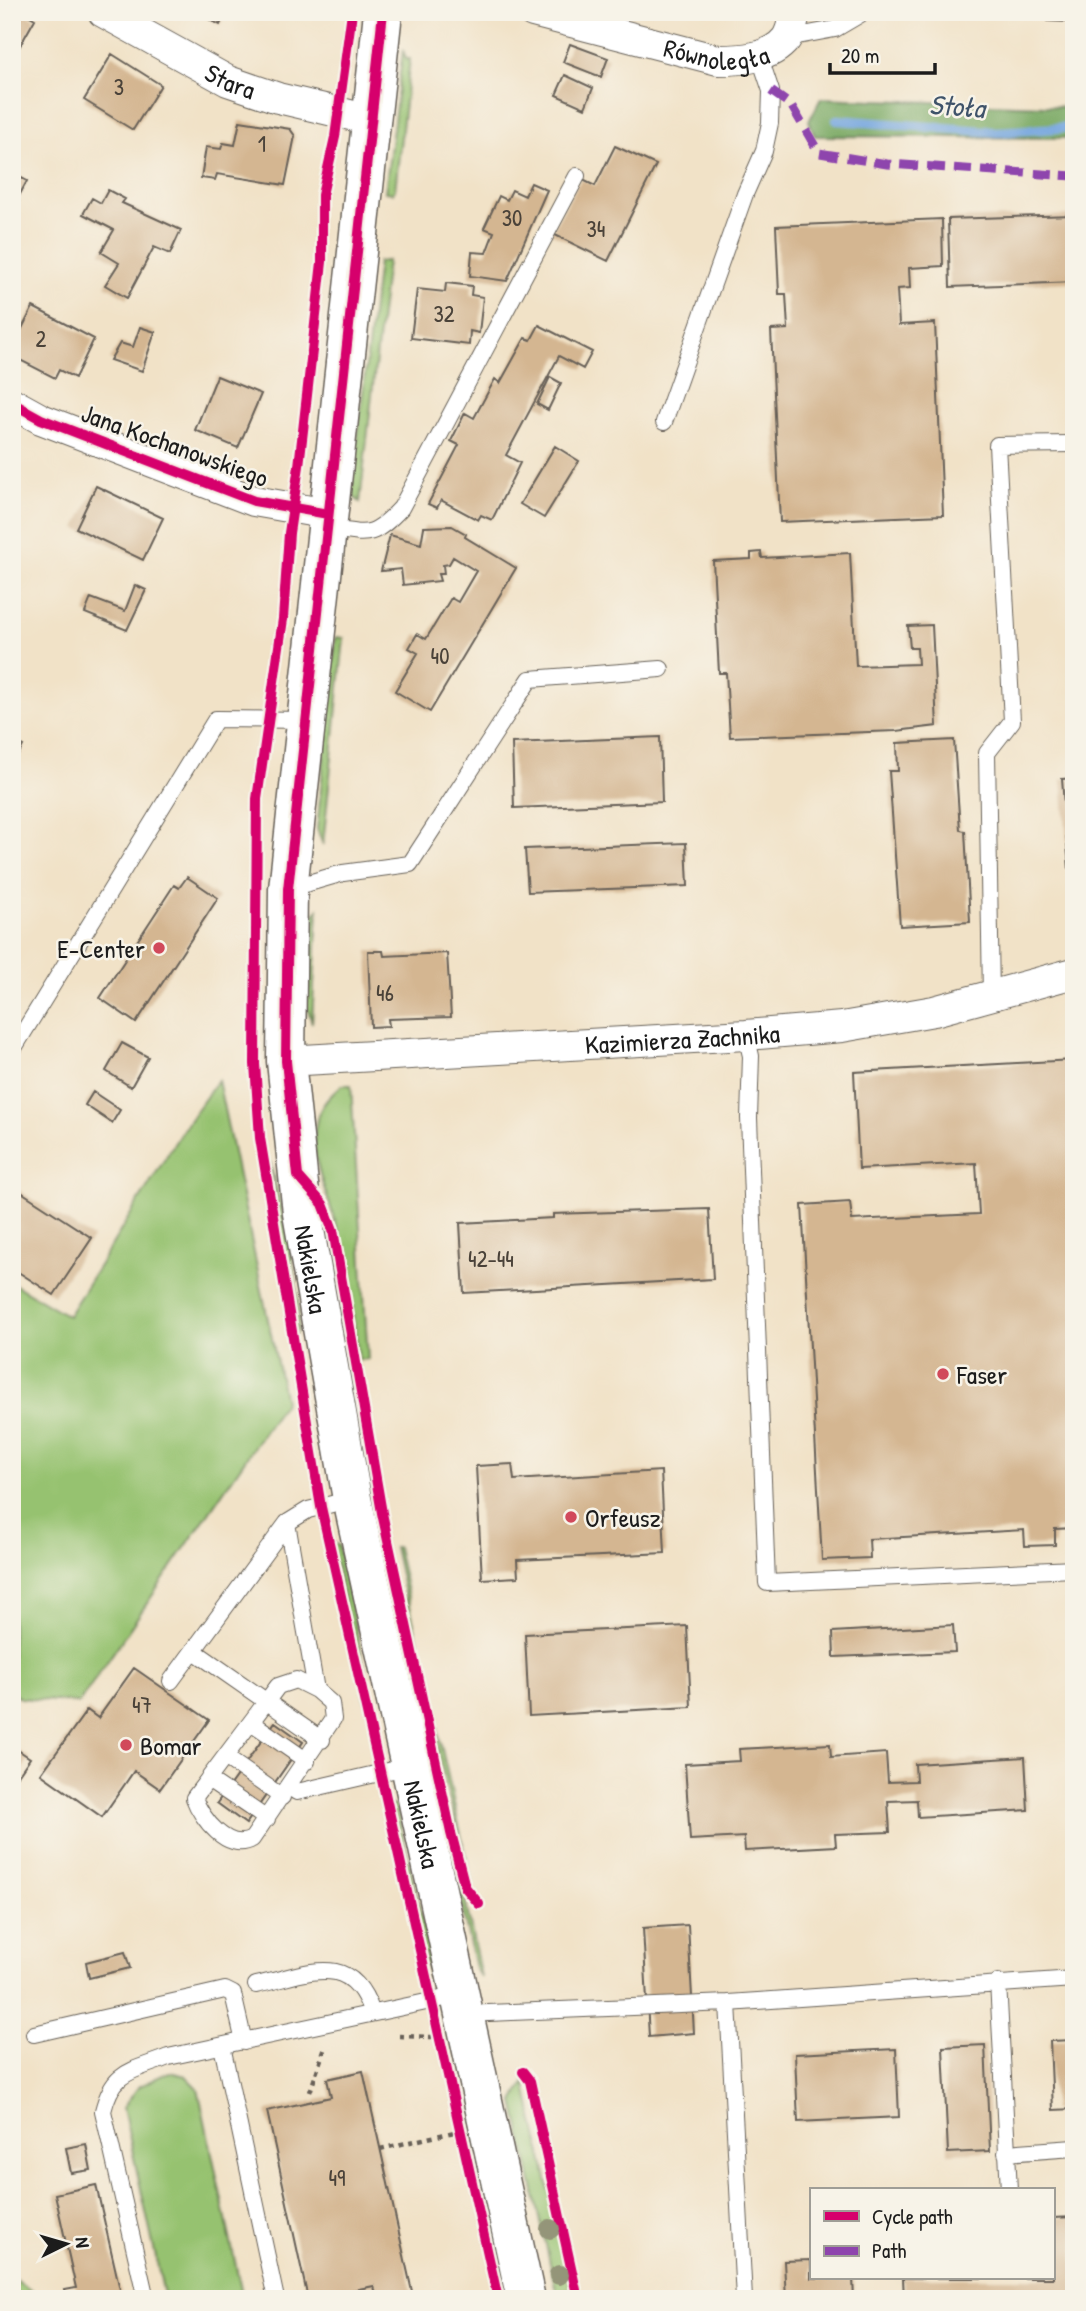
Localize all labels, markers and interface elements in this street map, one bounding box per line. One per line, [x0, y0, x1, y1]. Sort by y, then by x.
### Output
street label: Równoległa [660, 29, 774, 78]
scale bar [830, 32, 936, 76]
text: 20 m [841, 41, 879, 70]
street label: Stara [199, 54, 260, 107]
house number: 3 [114, 71, 124, 102]
water label: Stoła [928, 85, 989, 127]
house number: 1 [258, 128, 266, 159]
house number: 30 [502, 202, 522, 233]
house number: 34 [587, 213, 605, 244]
house number: 32 [433, 298, 455, 329]
house number: 2 [36, 323, 47, 354]
street label: Jana Kochanowskiego [77, 395, 273, 495]
house number: 40 [431, 640, 449, 671]
place label: E-Center [57, 931, 145, 966]
marker: E-Center [151, 940, 167, 956]
house number: 46 [376, 977, 394, 1008]
street label: Kazimierza Zachnika [584, 1015, 781, 1062]
street label: Nakielska [287, 1222, 337, 1316]
house number: 42-44 [468, 1243, 514, 1274]
place label: Faser [956, 1357, 1007, 1392]
marker: Faser [935, 1366, 951, 1382]
place label: Orfeusz [585, 1500, 661, 1535]
marker: Orfeusz [563, 1509, 579, 1525]
house number: 47 [132, 1689, 152, 1720]
place label: Bomar [140, 1728, 202, 1763]
marker: Bomar [118, 1737, 134, 1753]
street label: Nakielska [396, 1777, 449, 1871]
house number: 49 [328, 2162, 346, 2193]
legend [810, 2188, 1054, 2280]
text: Cycle path [872, 2202, 953, 2231]
north arrow [32, 2210, 102, 2280]
text: N [70, 2236, 96, 2249]
text: Path [872, 2236, 907, 2265]

